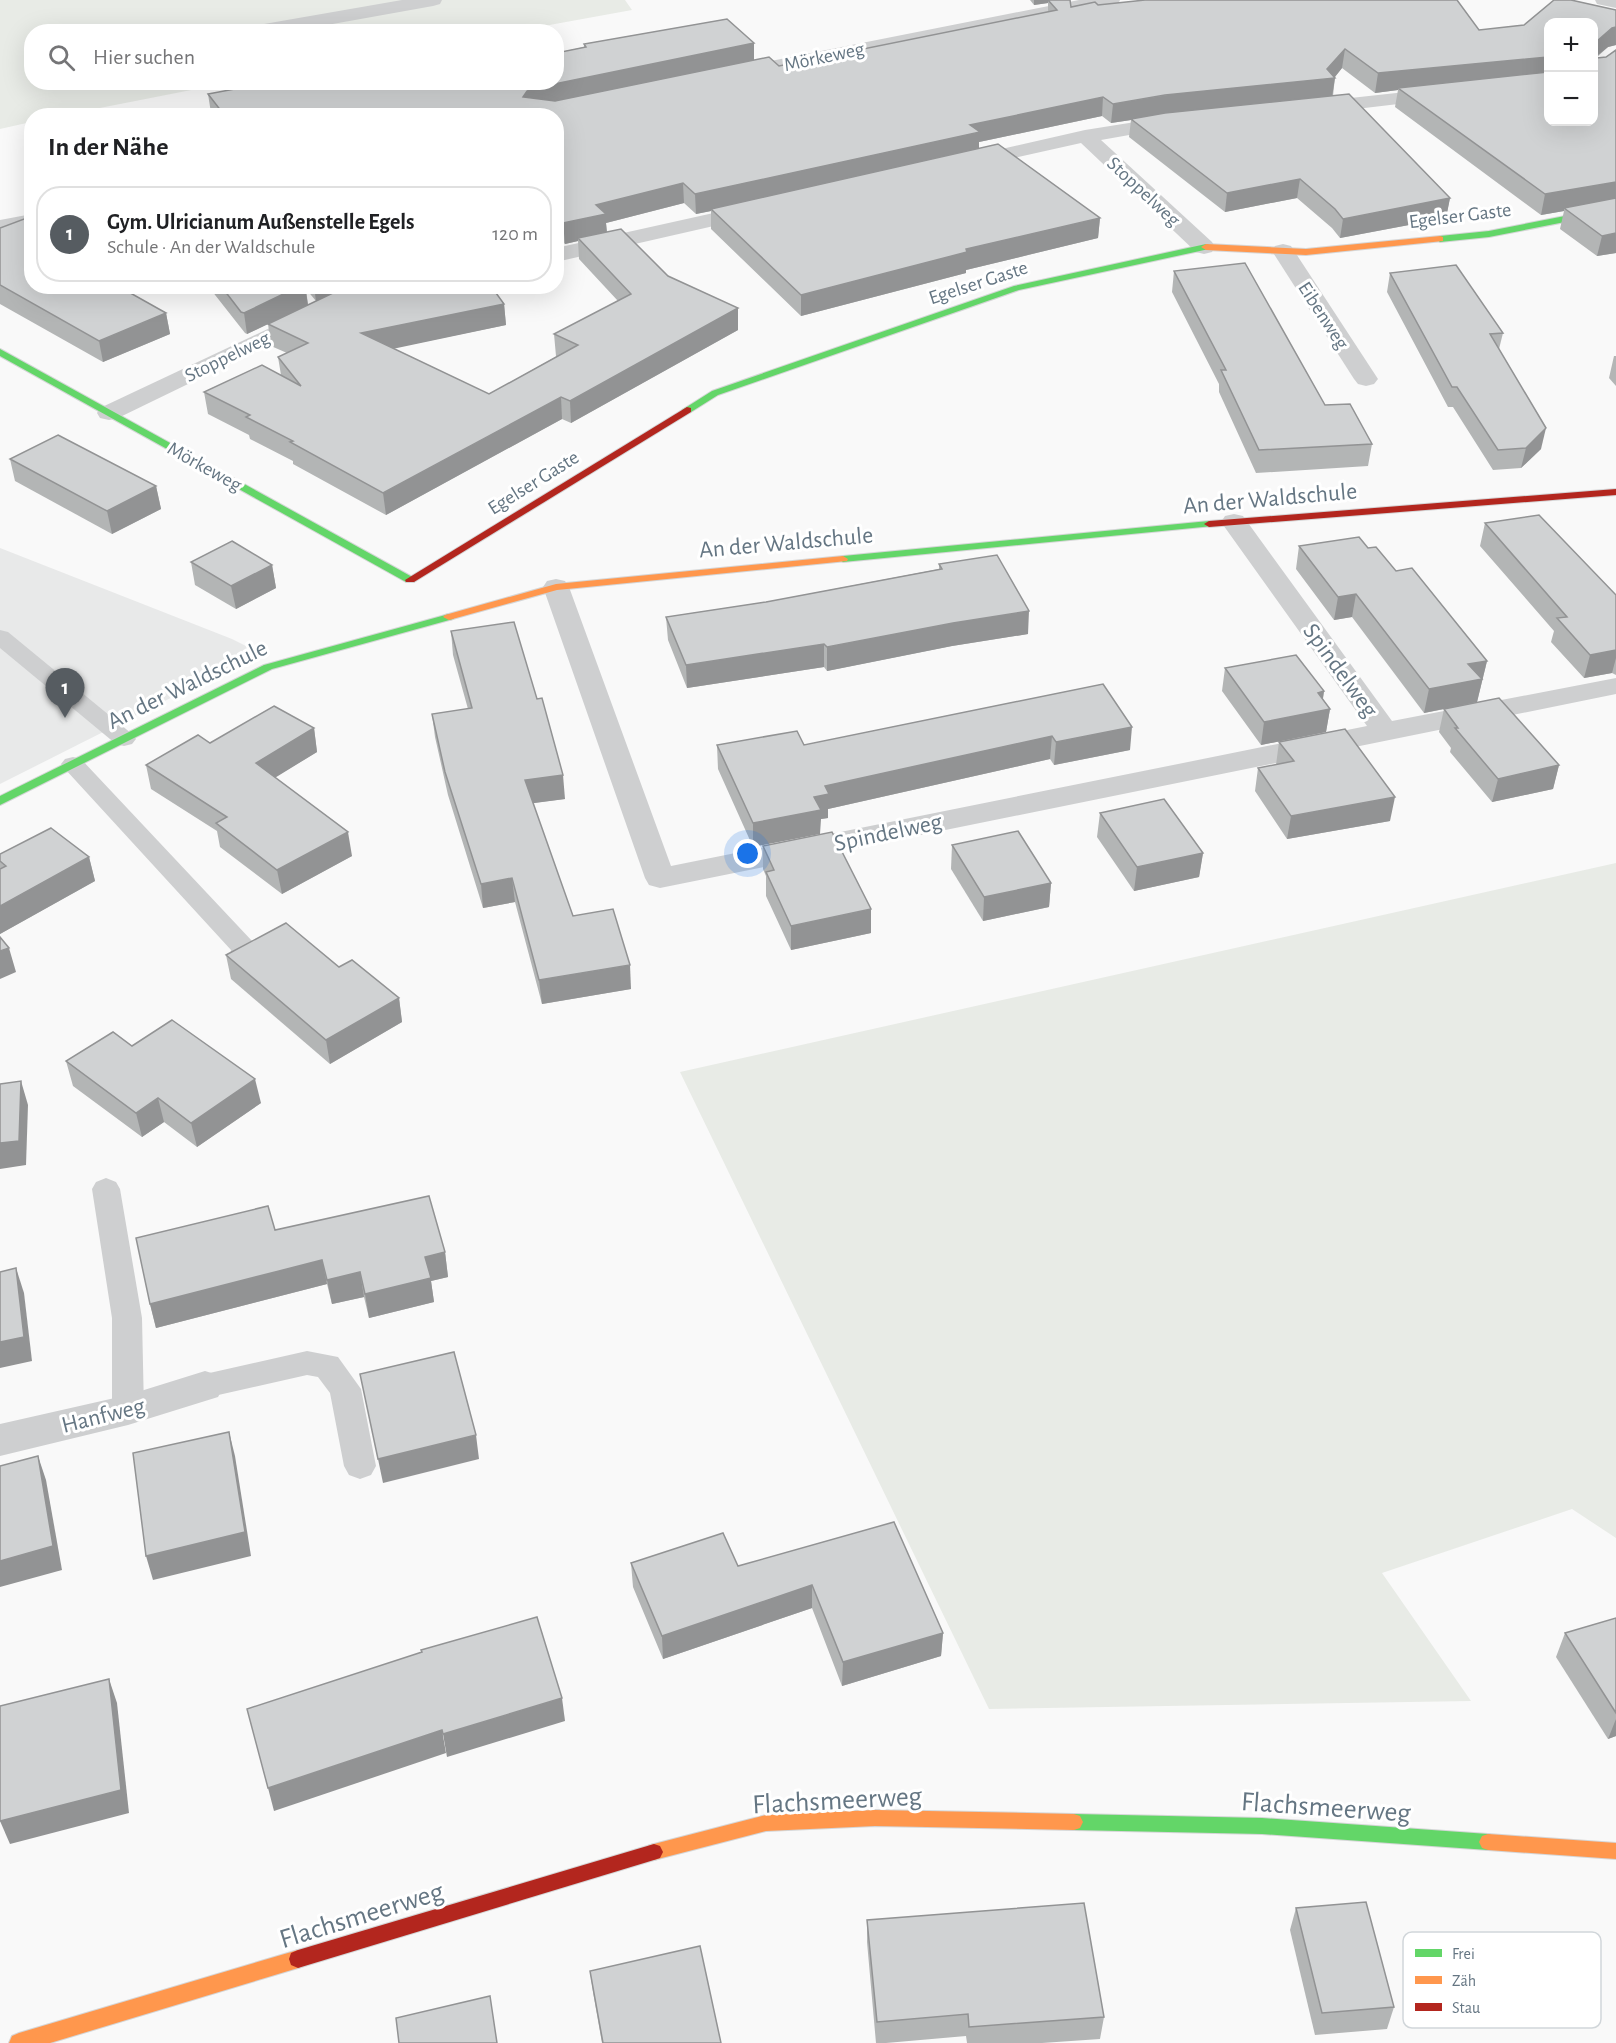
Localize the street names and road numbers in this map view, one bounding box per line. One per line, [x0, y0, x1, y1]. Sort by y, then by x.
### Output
street label: Mörkeweg [782, 39, 866, 75]
street label: Stoppelweg [1103, 153, 1184, 231]
street label: Egelser Gaste [1408, 200, 1512, 232]
street label: Egelser Gaste [926, 258, 1030, 308]
street label: Eibenweg [1294, 278, 1352, 353]
street label: Stoppelweg [182, 328, 273, 386]
street label: Mörkeweg [164, 438, 245, 495]
street label: Egelser Gaste [485, 447, 582, 519]
street label: An der Waldschule [1182, 479, 1358, 519]
street label: An der Waldschule [698, 523, 874, 563]
street label: Spindelweg [1298, 619, 1382, 722]
street label: An der Waldschule [104, 636, 271, 734]
street label: Spindelweg [832, 810, 945, 856]
street label: Hanfweg [59, 1394, 148, 1438]
street label: Flachsmeerweg [751, 1783, 923, 1819]
street label: Flachsmeerweg [1240, 1788, 1412, 1828]
street label: Flachsmeerweg [276, 1878, 447, 1954]

